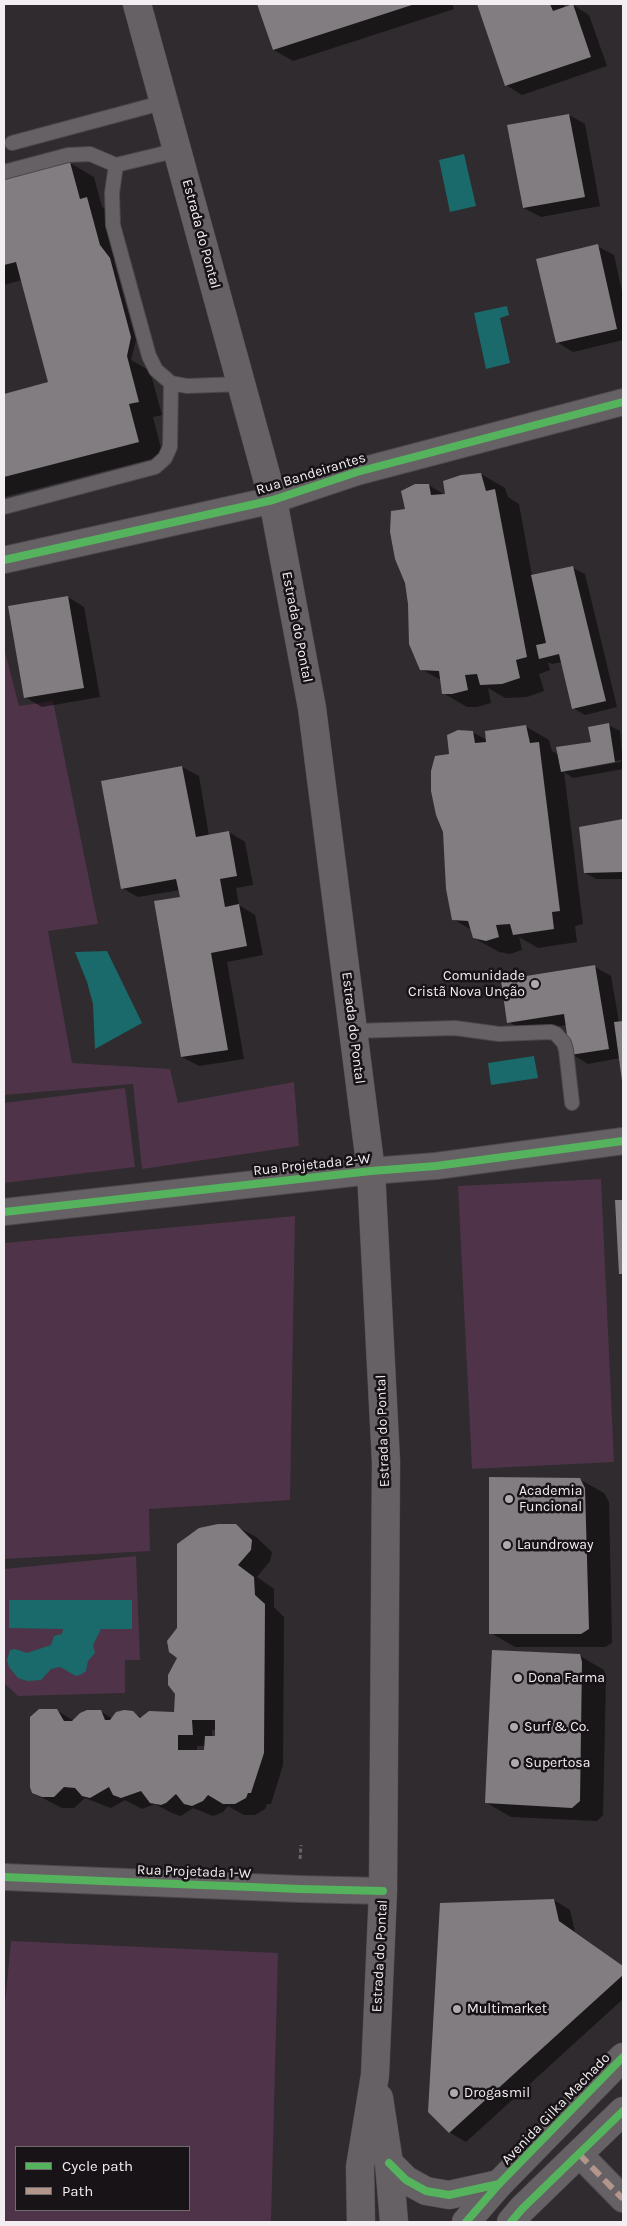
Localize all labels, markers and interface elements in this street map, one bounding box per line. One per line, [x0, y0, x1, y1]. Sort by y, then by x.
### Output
street label: Estrada do Pontal [178, 177, 224, 291]
street label: Rua Bandeirantes [254, 449, 368, 499]
street label: Estrada do Pontal [278, 570, 316, 684]
place label: Comunidade Cristã Nova Unção [408, 968, 525, 1000]
street label: Estrada do Pontal [338, 971, 368, 1085]
marker: Comunidade Cristã Nova Unção [529, 978, 541, 990]
street label: Rua Projetada 2-W [252, 1150, 372, 1180]
street label: Estrada do Pontal [373, 1374, 393, 1488]
place label: Academia Funcional [519, 1483, 582, 1515]
marker: Academia Funcional [503, 1493, 515, 1505]
place label: Laundroway [517, 1537, 594, 1553]
marker: Laundroway [501, 1539, 513, 1551]
place label: Dona Farma [528, 1670, 605, 1686]
marker: Dona Farma [512, 1672, 524, 1684]
place label: Surf & Co. [524, 1719, 589, 1735]
marker: Surf & Co. [508, 1721, 520, 1733]
place label: Supertosa [525, 1755, 590, 1771]
marker: Supertosa [509, 1757, 521, 1769]
street label: Rua Projetada 1-W [137, 1862, 251, 1882]
street label: Estrada do Pontal [369, 1899, 391, 2013]
place label: Multimarket [467, 2001, 547, 2017]
marker: Multimarket [451, 2003, 463, 2015]
street label: Avenida Gilka Machado [498, 2050, 614, 2168]
place label: Drogasmil [464, 2085, 530, 2101]
marker: Drogasmil [448, 2087, 460, 2099]
legend [15, 2146, 190, 2211]
text: Cycle path [62, 2157, 133, 2175]
text: Path [62, 2182, 93, 2200]

